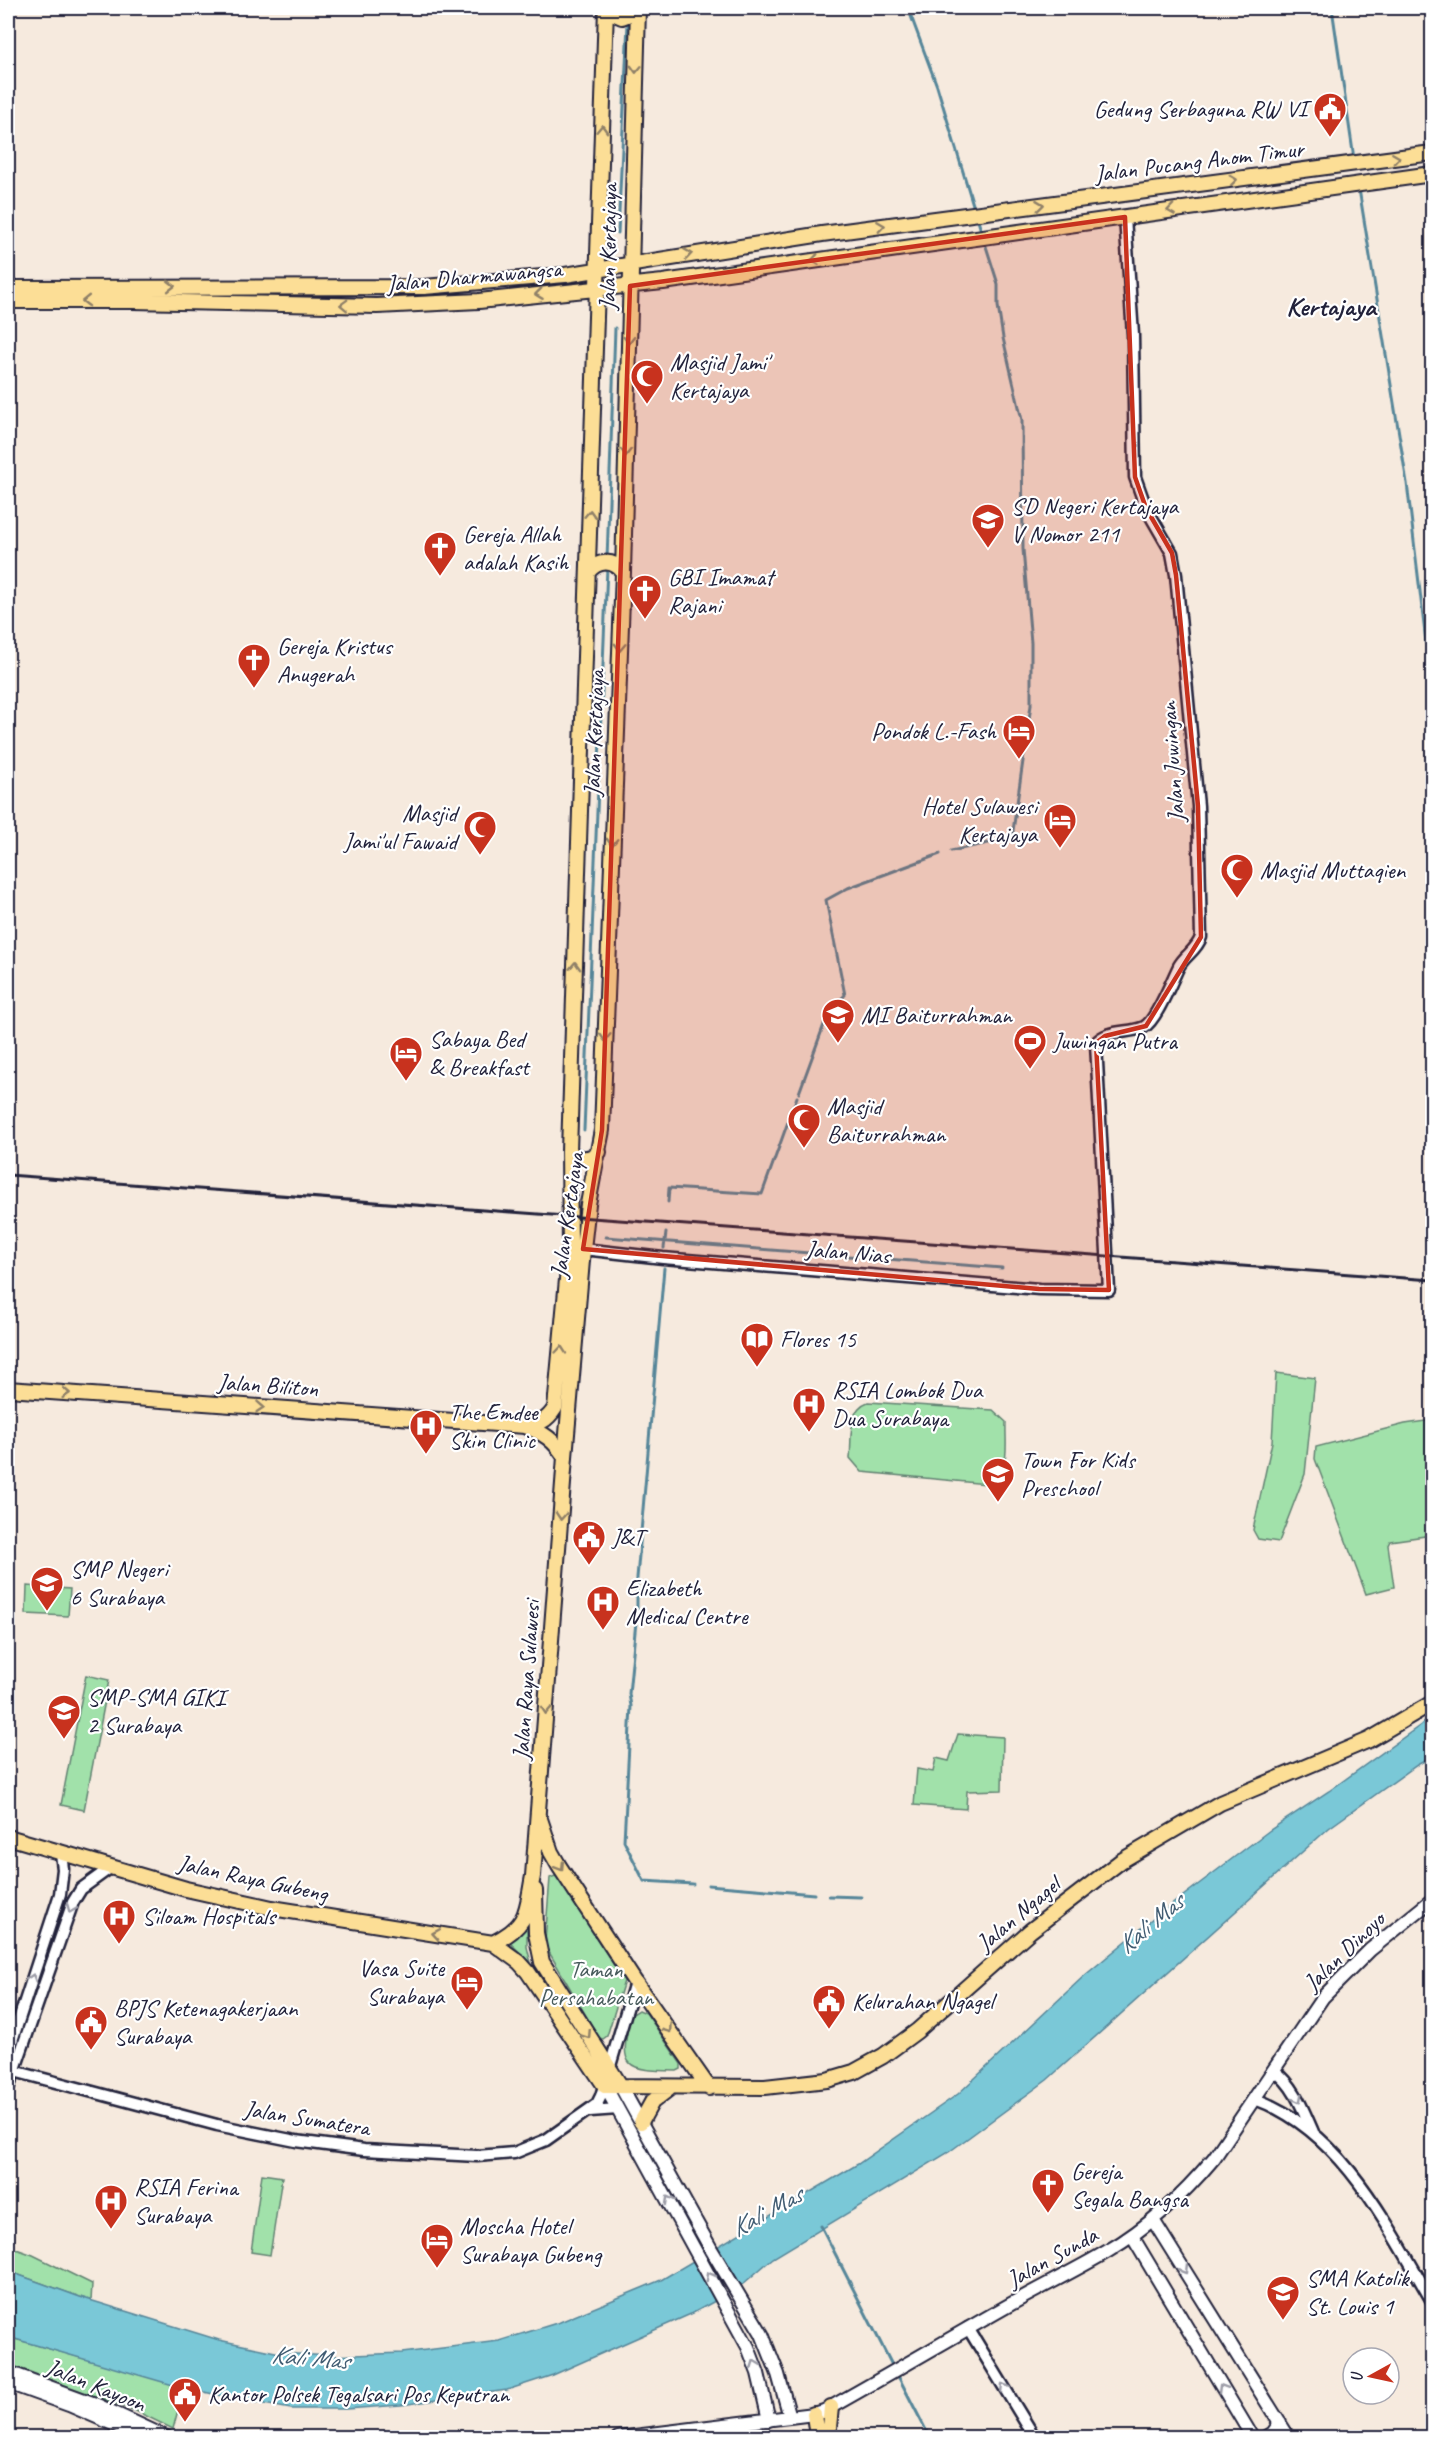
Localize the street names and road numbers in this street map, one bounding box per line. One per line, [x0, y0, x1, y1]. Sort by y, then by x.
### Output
street label: Jalan Pucang Anom Timur [1092, 133, 1307, 189]
street label: Jalan Kertajaya [592, 181, 624, 311]
street label: Jalan Dharmawangsa [384, 253, 565, 299]
street label: Jalan Kertajaya [577, 667, 611, 798]
street label: Jalan Juwingan [1153, 700, 1191, 824]
street label: Jalan Kertajaya [543, 1148, 591, 1281]
street label: Jalan Nias [804, 1233, 893, 1271]
street label: Jalan Biliton [216, 1366, 319, 1403]
street label: Jalan Raya Sulawesi [505, 1596, 547, 1762]
street label: Jalan Raya Gubeng [174, 1847, 332, 1909]
street label: Jalan Ngagel [969, 1868, 1069, 1958]
street label: Jalan Dinoyo [1296, 1903, 1393, 1998]
street label: Jalan Sumatera [241, 2093, 374, 2143]
street label: Jalan Sunda [1000, 2219, 1104, 2295]
street label: Jalan Kayoon [41, 2351, 151, 2419]

